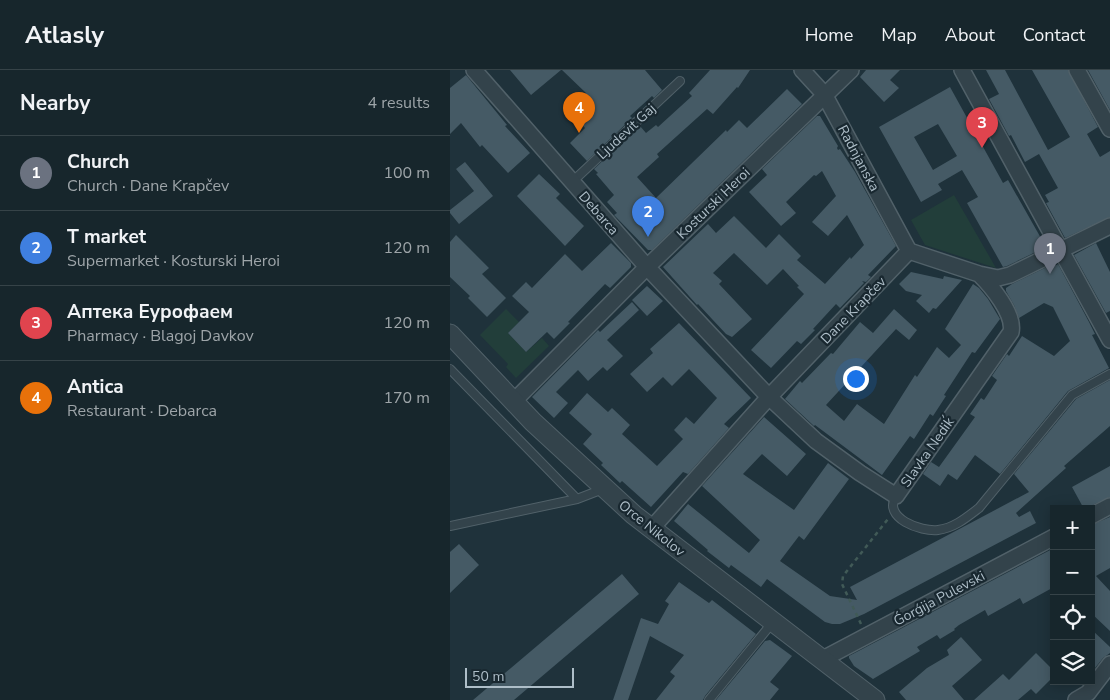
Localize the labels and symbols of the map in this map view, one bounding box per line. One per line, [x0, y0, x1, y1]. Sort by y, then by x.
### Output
pin: 4 [563, 92, 595, 133]
street label: Ljudevit Gaj [593, 99, 660, 164]
pin: 3 [966, 107, 998, 148]
street label: Radnjanska [833, 122, 884, 195]
street label: Kosturski Heroi [672, 163, 754, 243]
street label: Debarca [574, 187, 623, 239]
pin: 2 [632, 196, 664, 237]
pin: 1 [1034, 233, 1066, 274]
street label: Dane Krapčev [816, 272, 891, 348]
your location [843, 366, 869, 392]
street label: Slavka Nediḱ [896, 413, 959, 491]
street label: Orce Nikolov [615, 496, 689, 562]
street label: Ǵorǵija Pulevski [890, 566, 988, 630]
scale bar [465, 665, 574, 688]

